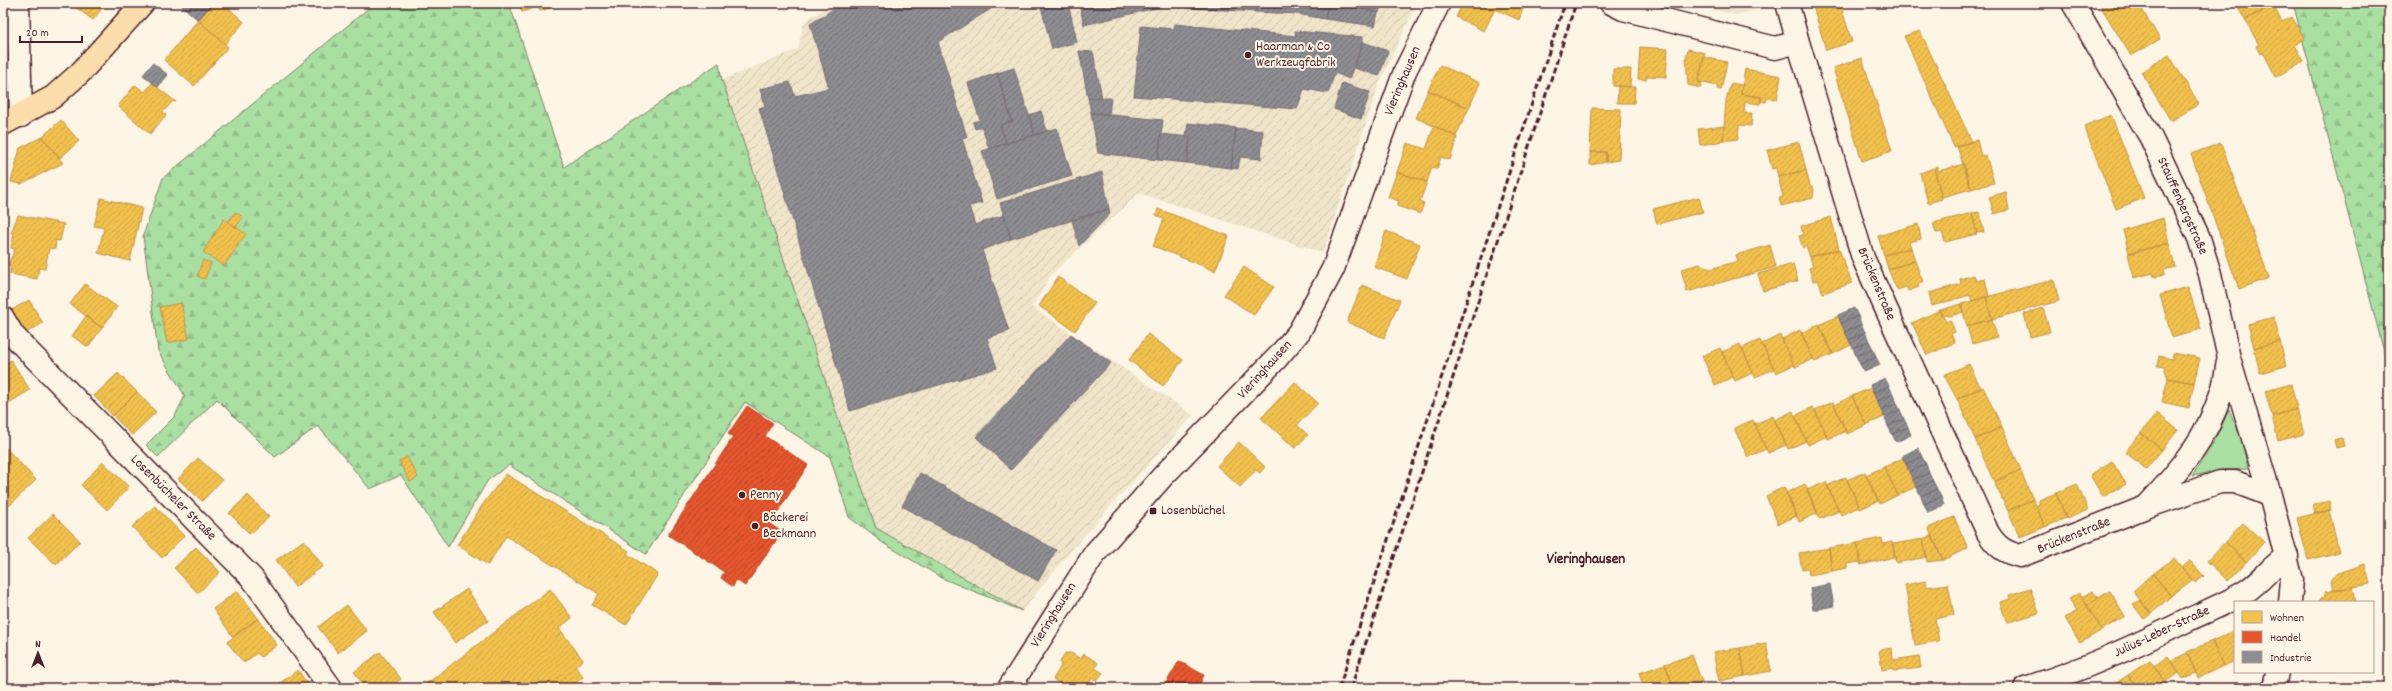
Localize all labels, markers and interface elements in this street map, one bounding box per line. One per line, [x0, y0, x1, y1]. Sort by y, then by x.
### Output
scale bar [20, 18, 82, 44]
text: 20 m [26, 25, 49, 42]
place label: Haarman & Co Werkzeugfabrik [1256, 37, 1336, 73]
street label: Vieringhausen [1379, 43, 1427, 119]
marker: Haarman & Co Werkzeugfabrik [1243, 50, 1253, 60]
street label: Stauffenbergstraße [2151, 154, 2213, 258]
street label: Brückenstraße [1852, 244, 1900, 324]
street label: Vieringhausen [1233, 336, 1297, 404]
street label: Losenbücheler Straße [125, 450, 221, 546]
place label: Penny [750, 485, 781, 505]
marker: Penny [737, 490, 747, 500]
place label: Losenbüchel [1161, 501, 1226, 521]
marker: Losenbüchel [1148, 506, 1158, 516]
place label: Bäckerei Beckmann [763, 508, 816, 544]
street label: Brückenstraße [2034, 512, 2114, 560]
marker: Bäckerei Beckmann [750, 521, 760, 531]
district label: Vieringhausen [1547, 549, 1625, 571]
street label: Vieringhausen [1026, 579, 1082, 651]
street label: Julius-Leber-Straße [2111, 601, 2213, 663]
legend [2234, 601, 2374, 673]
text: Wohnen [2270, 610, 2305, 627]
text: Handel [2270, 630, 2301, 647]
north arrow [18, 633, 58, 673]
text: N [35, 637, 41, 653]
text: Industrie [2270, 650, 2311, 667]

